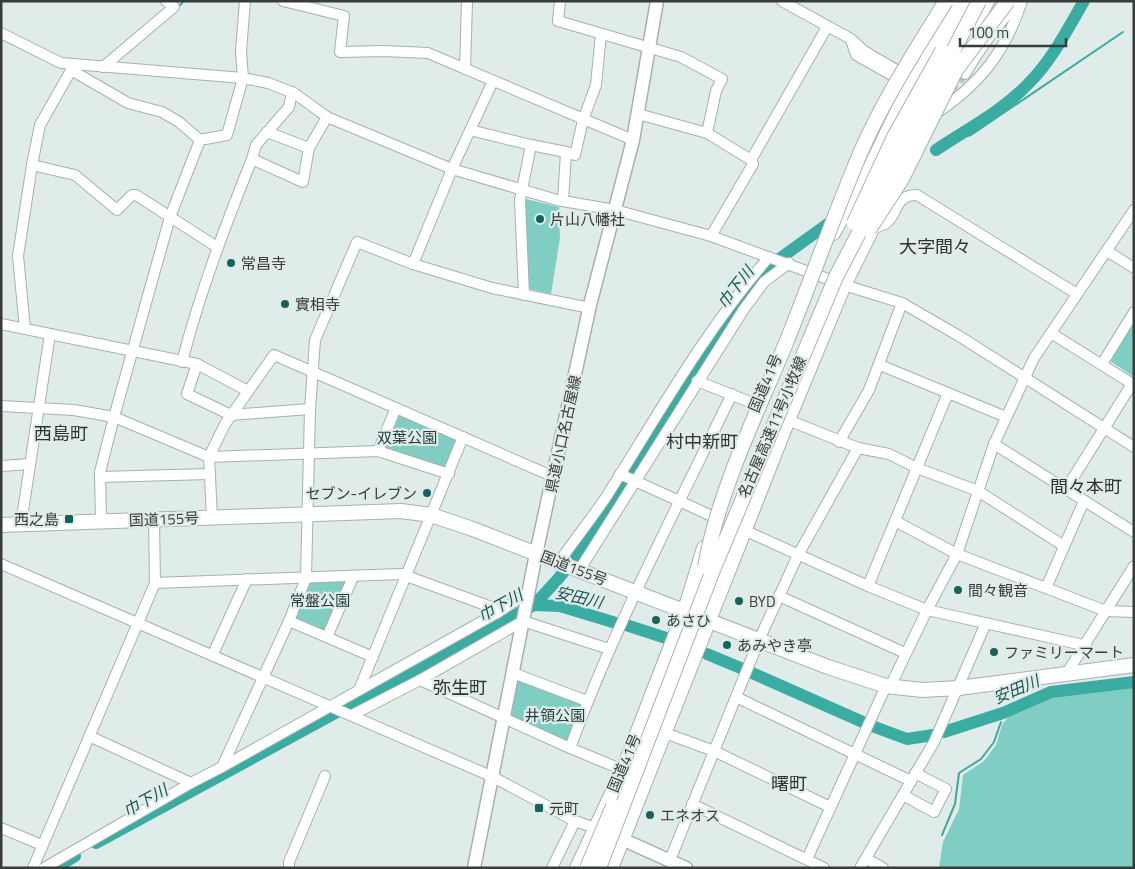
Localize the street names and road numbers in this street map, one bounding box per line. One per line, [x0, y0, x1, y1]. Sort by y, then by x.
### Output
street label: 国道41号 [742, 350, 788, 416]
street label: 名古屋高速11号小牧線 [732, 353, 812, 501]
street label: 県道小口名古屋線 [539, 373, 587, 495]
street label: 国道155号 [129, 506, 199, 532]
street label: 国道155号 [537, 545, 611, 591]
street label: 国道41号 [601, 730, 647, 796]

